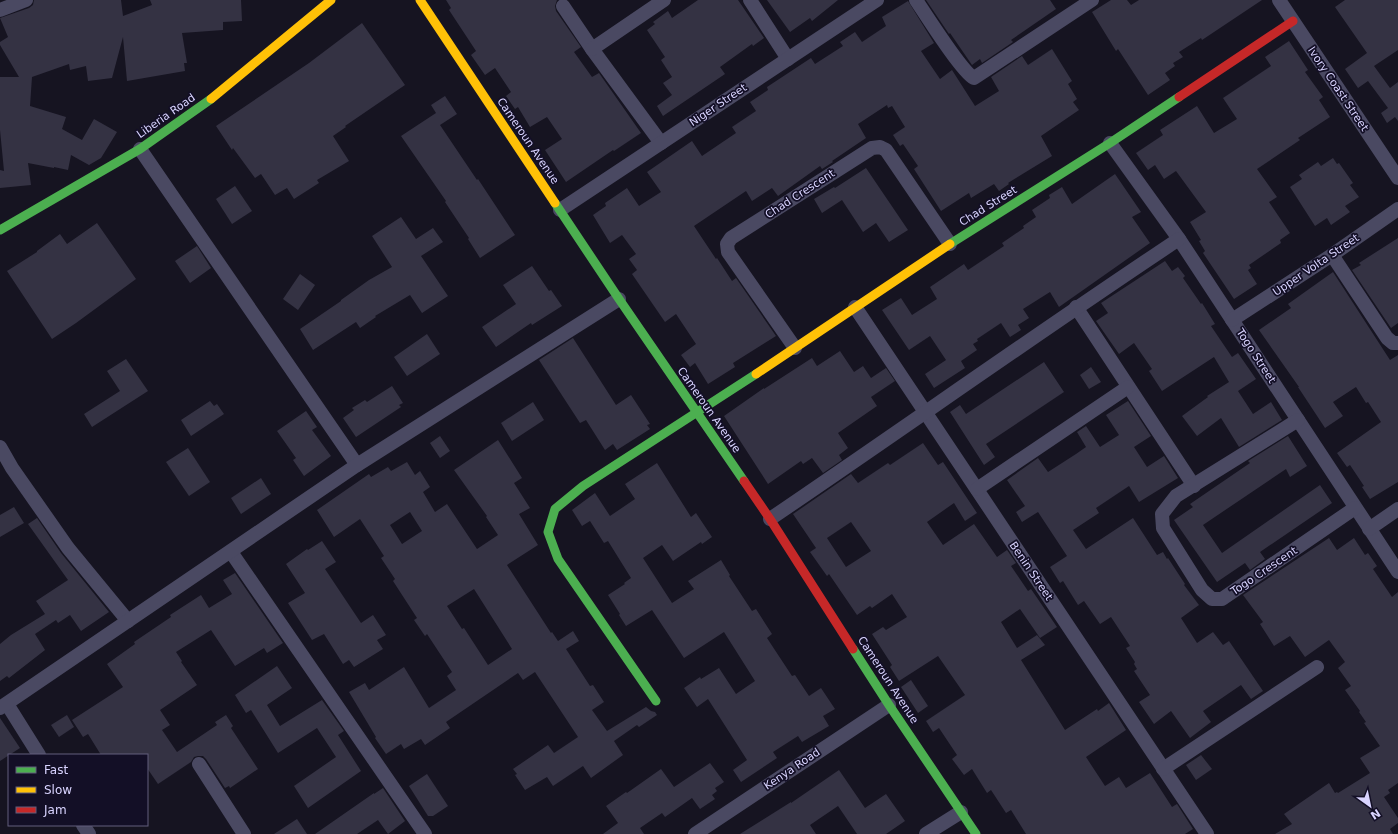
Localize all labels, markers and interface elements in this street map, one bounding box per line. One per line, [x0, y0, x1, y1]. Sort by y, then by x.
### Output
street label: Ivory Coast Street [1305, 44, 1371, 134]
street label: Niger Street [687, 81, 750, 129]
street label: Liberia Road [134, 91, 198, 141]
street label: Cameroun Avenue [494, 95, 562, 187]
street label: Chad Crescent [763, 166, 838, 221]
street label: Chad Street [957, 183, 1020, 229]
street label: Upper Volta Street [1270, 231, 1362, 299]
street label: Togo Street [1233, 326, 1279, 386]
street label: Cameroun Avenue [675, 365, 743, 455]
street label: Benin Street [1007, 539, 1056, 603]
street label: Togo Crescent [1227, 544, 1300, 599]
street label: Cameroun Avenue [855, 634, 921, 726]
street label: Kenya Road [762, 746, 822, 792]
legend [8, 754, 148, 826]
text: Fast [44, 763, 68, 777]
text: Slow [44, 783, 72, 797]
north arrow [1350, 786, 1390, 826]
text: Jam [43, 803, 67, 817]
text: N [1368, 806, 1383, 822]

